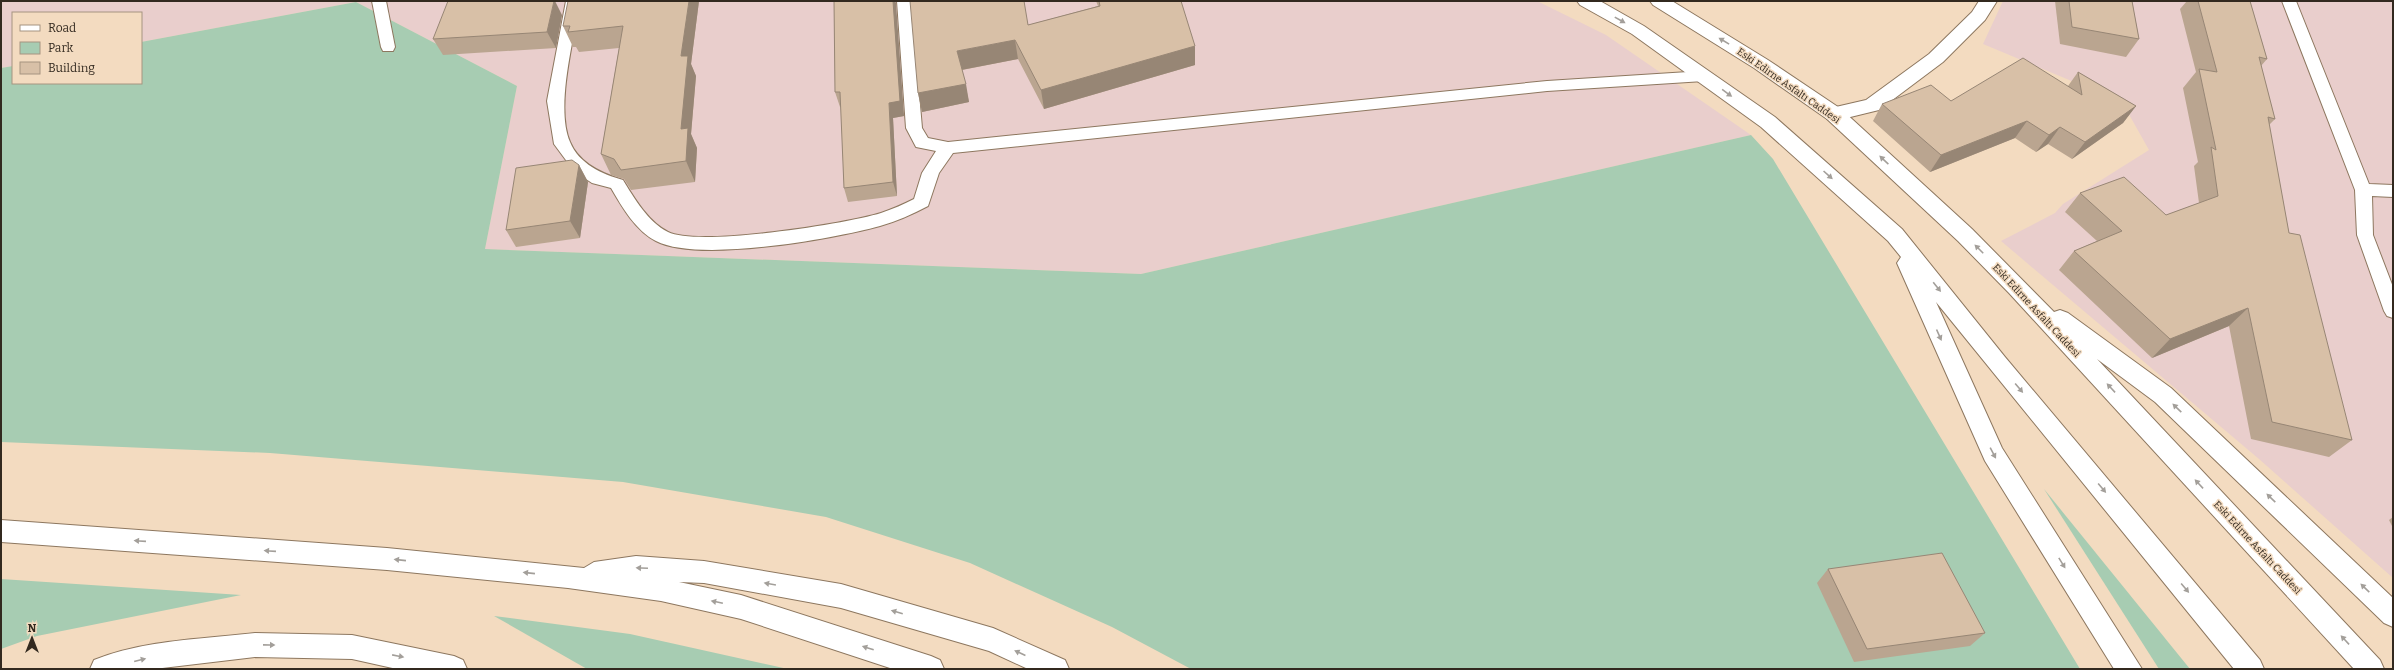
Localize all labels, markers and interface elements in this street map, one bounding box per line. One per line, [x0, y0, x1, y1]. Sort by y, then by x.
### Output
legend [12, 12, 142, 84]
one-way arrow [1614, 17, 1626, 23]
text: Road [48, 21, 76, 35]
one-way arrow [1719, 37, 1729, 45]
text: Park [48, 41, 74, 55]
street label: Eski Edirne Asfaltı Caddesi [1735, 46, 1842, 126]
text: Building [48, 61, 95, 75]
one-way arrow [1722, 89, 1733, 97]
one-way arrow [1879, 156, 1889, 165]
one-way arrow [1823, 170, 1833, 180]
one-way arrow [1974, 244, 1984, 254]
street label: Eski Edirne Asfaltı Caddesi [1990, 262, 2083, 360]
one-way arrow [1933, 282, 1941, 293]
one-way arrow [1937, 329, 1943, 341]
one-way arrow [2014, 383, 2023, 394]
one-way arrow [2106, 383, 2116, 393]
one-way arrow [2172, 403, 2182, 413]
one-way arrow [1989, 447, 1996, 459]
one-way arrow [2195, 478, 2204, 489]
one-way arrow [2097, 483, 2106, 494]
one-way arrow [2266, 493, 2276, 503]
street label: Eski Edirne Asfaltı Caddesi [2211, 499, 2304, 597]
one-way arrow [134, 537, 146, 544]
one-way arrow [264, 547, 276, 554]
one-way arrow [394, 557, 406, 564]
one-way arrow [2058, 557, 2065, 569]
one-way arrow [636, 564, 648, 571]
one-way arrow [523, 570, 535, 576]
one-way arrow [764, 580, 777, 586]
one-way arrow [2180, 583, 2189, 594]
one-way arrow [2360, 583, 2370, 593]
one-way arrow [711, 598, 723, 604]
one-way arrow [891, 609, 903, 615]
north arrow [12, 618, 52, 658]
text: N [28, 622, 37, 635]
one-way arrow [2341, 636, 2350, 645]
one-way arrow [263, 642, 276, 648]
one-way arrow [862, 644, 874, 650]
one-way arrow [1015, 650, 1026, 656]
one-way arrow [392, 654, 405, 660]
one-way arrow [134, 656, 147, 662]

